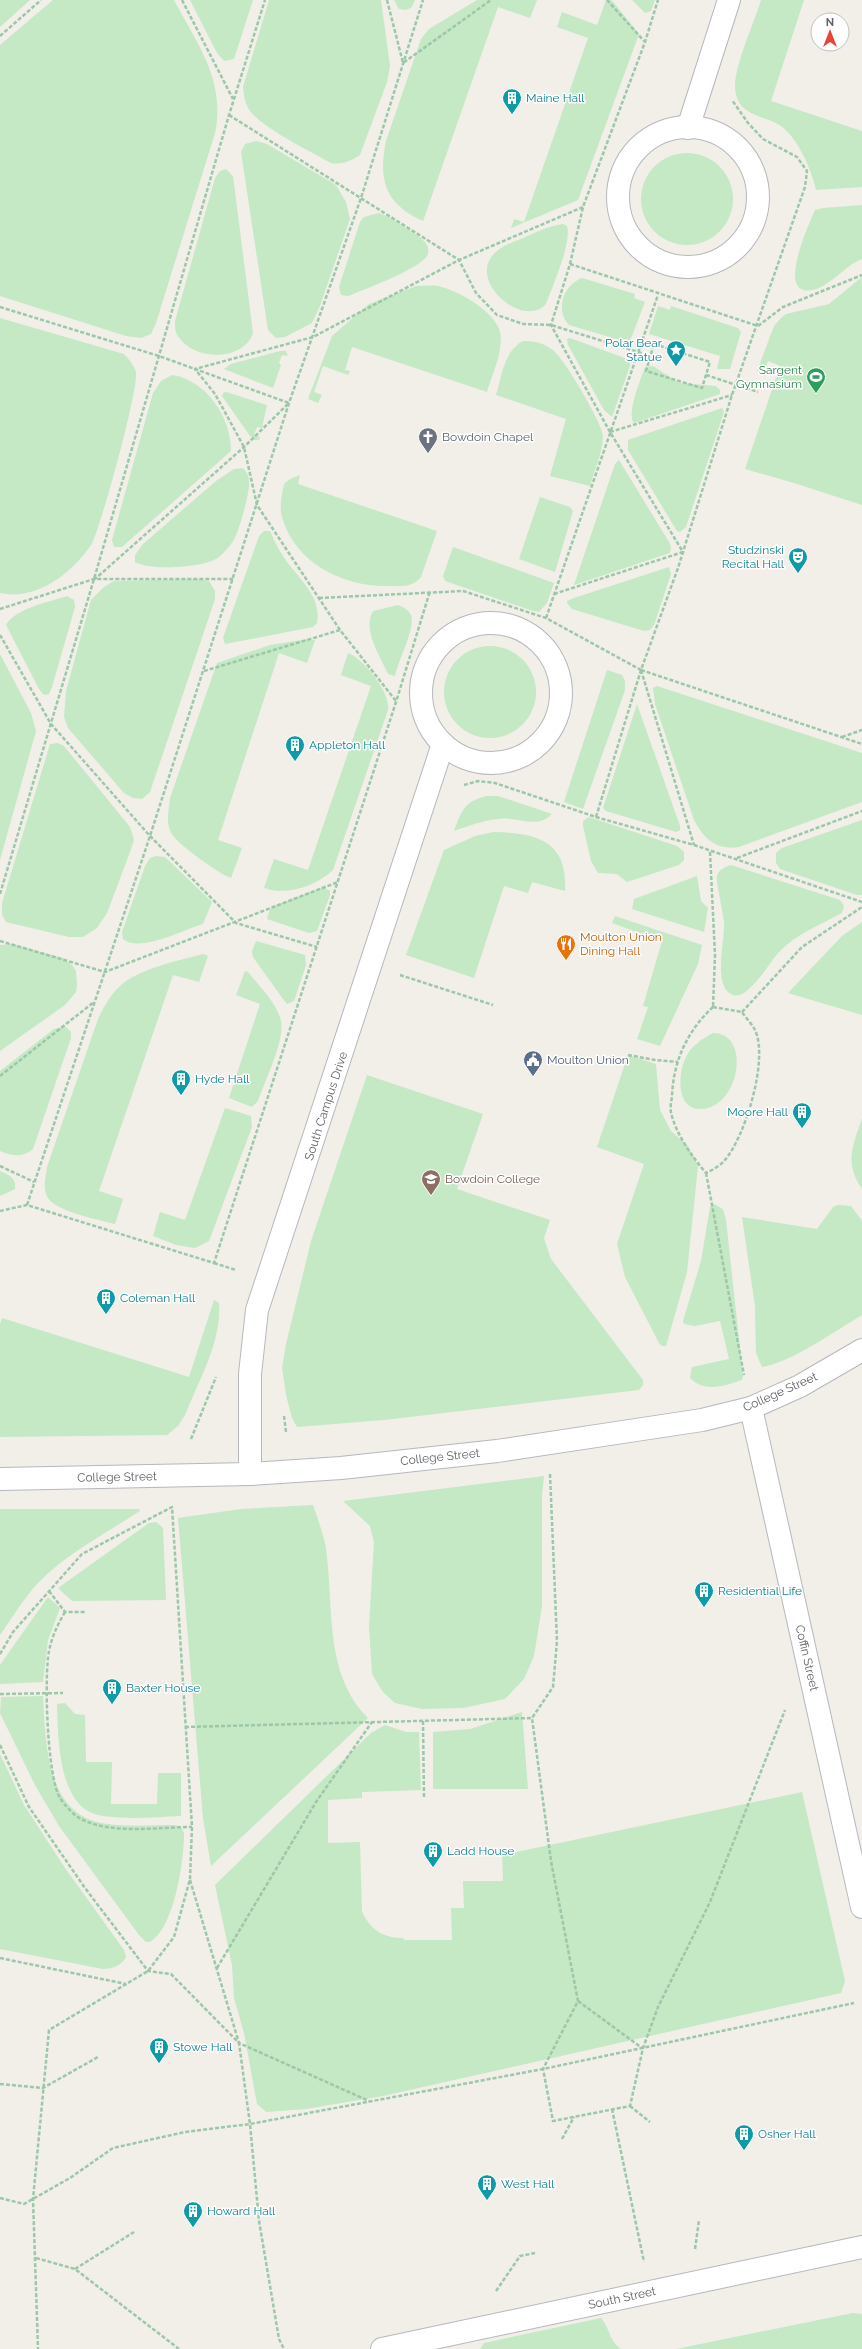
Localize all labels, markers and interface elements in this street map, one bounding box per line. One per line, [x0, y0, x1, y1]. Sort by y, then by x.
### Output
north arrow [810, 12, 850, 52]
text: N [826, 16, 834, 29]
building icon: Maine Hall [501, 87, 523, 115]
place label: Maine Hall [526, 91, 585, 105]
place label: Polar Bear Statue [605, 336, 663, 364]
place icon: Polar Bear Statue [665, 339, 687, 367]
place label: Sargent Gymnasium [736, 363, 802, 391]
sports icon: Sargent Gymnasium [805, 366, 827, 394]
church icon: Bowdoin Chapel [417, 426, 439, 454]
place label: Bowdoin Chapel [442, 430, 534, 444]
place label: Studzinski Recital Hall [722, 543, 785, 571]
theatre icon: Studzinski Recital Hall [787, 546, 809, 574]
building icon: Appleton Hall [284, 734, 306, 762]
place label: Appleton Hall [309, 738, 386, 752]
place label: Moulton Union Dining Hall [580, 930, 662, 958]
restaurant icon: Moulton Union Dining Hall [555, 933, 577, 961]
public building icon: Moulton Union [522, 1049, 544, 1077]
street label: South Campus Drive [302, 1050, 350, 1162]
place label: Moulton Union [547, 1053, 629, 1067]
building icon: Hyde Hall [170, 1068, 192, 1096]
place label: Hyde Hall [195, 1072, 250, 1086]
building icon: Moore Hall [791, 1101, 813, 1129]
place label: Moore Hall [727, 1105, 789, 1119]
school or university icon: Bowdoin College [420, 1168, 442, 1196]
place label: Bowdoin College [445, 1172, 540, 1186]
building icon: Coleman Hall [95, 1287, 117, 1315]
place label: Coleman Hall [120, 1291, 196, 1305]
street label: College Street [741, 1369, 819, 1415]
street label: College Street [400, 1446, 480, 1468]
street label: College Street [77, 1469, 157, 1485]
building icon: Residential Life [693, 1580, 715, 1608]
place label: Residential Life [718, 1584, 802, 1598]
street label: Coffin Street [793, 1624, 821, 1692]
building icon: Baxter House [101, 1677, 123, 1705]
place label: Baxter House [126, 1681, 200, 1695]
building icon: Ladd House [422, 1840, 444, 1868]
place label: Ladd House [447, 1844, 514, 1858]
building icon: Stowe Hall [148, 2036, 170, 2064]
place label: Stowe Hall [173, 2040, 233, 2054]
building icon: Osher Hall [733, 2123, 755, 2151]
place label: Osher Hall [758, 2127, 816, 2141]
building icon: West Hall [476, 2173, 498, 2201]
place label: West Hall [501, 2177, 555, 2191]
building icon: Howard Hall [182, 2200, 204, 2228]
place label: Howard Hall [207, 2204, 276, 2218]
street label: South Street [587, 2284, 657, 2312]

